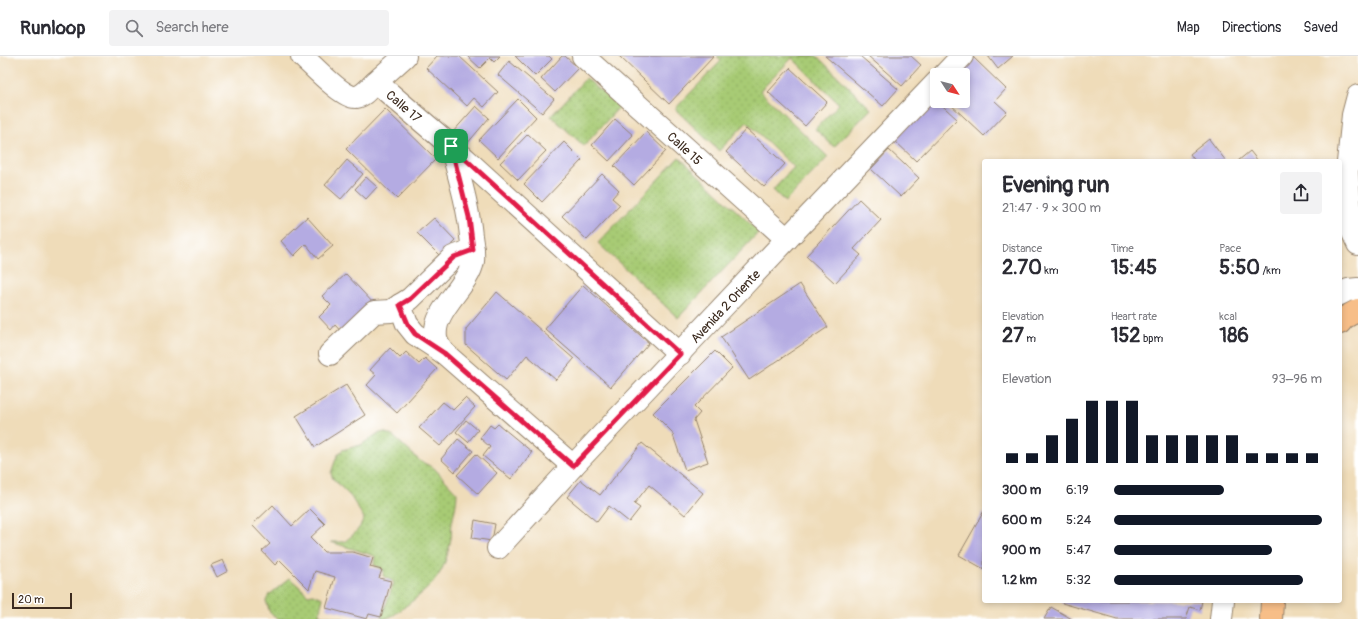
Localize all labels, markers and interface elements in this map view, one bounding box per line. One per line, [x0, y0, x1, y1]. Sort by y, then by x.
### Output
search box [109, 10, 389, 46]
text: Runloop [20, 16, 85, 40]
icon: search [123, 17, 145, 39]
text: Search here [155, 18, 229, 37]
text: Map [1177, 19, 1200, 36]
text: Directions [1222, 19, 1281, 36]
text: Saved [1303, 19, 1338, 36]
north arrow [930, 68, 970, 108]
map controls [930, 68, 970, 108]
street label: Calle 17 [382, 87, 424, 126]
pin [434, 129, 468, 163]
street label: Calle 15 [664, 129, 705, 169]
icon: arrive [440, 135, 462, 157]
text: Evening run [1002, 171, 1110, 199]
button: share [1280, 172, 1322, 214]
text: 21:47 · 9 × 300 m [1002, 200, 1101, 216]
text: Distance [1002, 242, 1042, 255]
text: Time [1111, 242, 1134, 255]
text: Pace [1219, 242, 1241, 255]
text: 2.70 [1002, 255, 1042, 280]
text: 15:45 [1111, 255, 1157, 280]
text: 5:50 [1219, 255, 1260, 280]
text: km [1042, 264, 1059, 277]
text: /km [1260, 264, 1281, 277]
street label: Avenida 2 Oriente [688, 266, 764, 347]
text: Elevation [1002, 310, 1044, 323]
text: Heart rate [1111, 310, 1157, 323]
text: kcal [1219, 310, 1237, 323]
text: 27 [1002, 323, 1024, 348]
text: 152 [1111, 323, 1141, 348]
text: 186 [1219, 323, 1249, 348]
text: m [1024, 332, 1036, 345]
text: bpm [1141, 332, 1163, 345]
text: Elevation [1002, 371, 1052, 387]
text: 93–96 m [1272, 371, 1322, 387]
text: 300 m [1002, 482, 1041, 498]
text: 6:19 [1066, 482, 1089, 498]
text: 600 m [1002, 512, 1042, 528]
text: 5:24 [1066, 512, 1091, 528]
text: 900 m [1002, 542, 1041, 558]
text: 5:47 [1066, 542, 1091, 558]
text: 1.2 km [1002, 572, 1037, 588]
text: 5:32 [1066, 572, 1091, 588]
scale bar [12, 591, 72, 610]
text: 20 m [18, 593, 44, 606]

